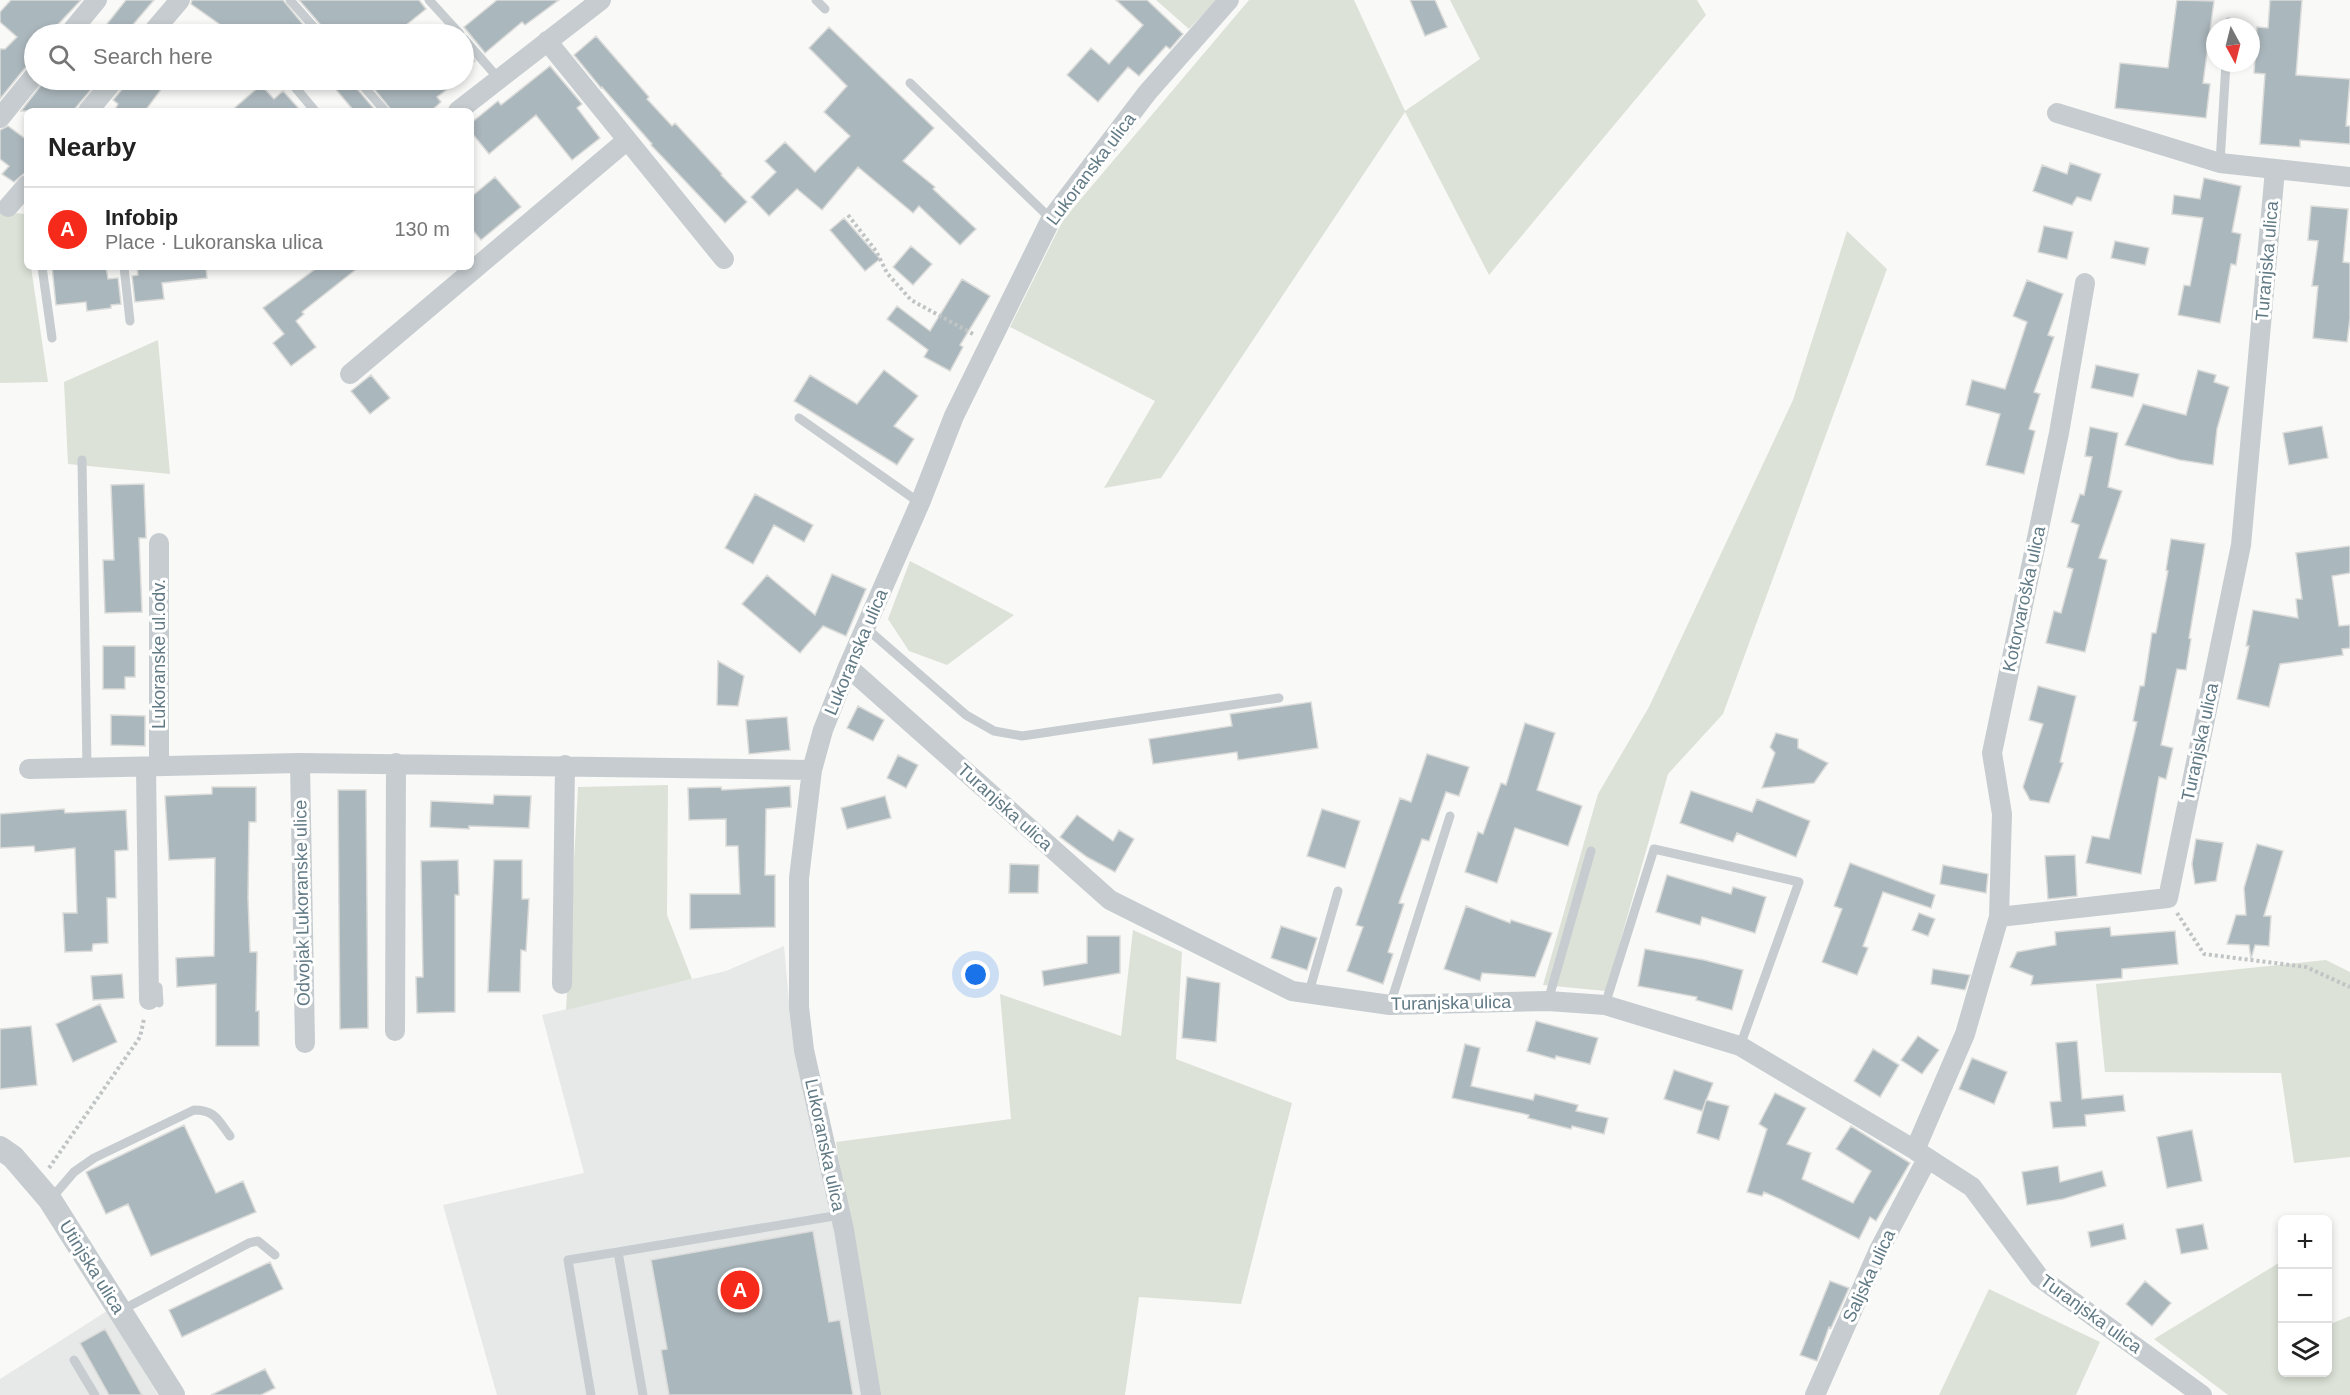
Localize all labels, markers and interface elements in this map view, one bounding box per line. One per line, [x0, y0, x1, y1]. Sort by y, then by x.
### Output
north arrow [2206, 18, 2260, 72]
search box [24, 24, 474, 90]
icon: search [45, 41, 78, 74]
text: Search here [93, 44, 213, 69]
street label: Lukoranska ulica [1042, 108, 1140, 229]
text: Nearby [48, 132, 136, 162]
street label: Turanjska ulica [2252, 199, 2282, 322]
text: Infobip [105, 205, 178, 230]
text: A [60, 218, 75, 240]
text: 130 m [394, 218, 450, 240]
text: Place · Lukoranska ulica [105, 231, 323, 253]
street label: Kotorvaroška ulica [1999, 524, 2049, 674]
street label: Lukoranske ul.odv. [149, 579, 169, 729]
street label: Lukoranska ulica [820, 585, 892, 718]
street label: Turanjska ulica [2178, 680, 2223, 803]
street label: Turanjska ulica [954, 759, 1057, 855]
street label: Odvojak Lukoranske ulice [290, 800, 314, 1006]
your location [961, 960, 990, 989]
street label: Turanjska ulica [1391, 992, 1512, 1014]
street label: Lukoranska ulica [801, 1077, 849, 1214]
map controls [2278, 1215, 2332, 1377]
button: + [2278, 1215, 2332, 1269]
street label: Utinjska ulica [55, 1217, 129, 1318]
street label: Saljska ulica [1839, 1226, 1900, 1326]
pin: A [720, 1268, 760, 1312]
button: − [2278, 1269, 2332, 1323]
street label: Turanjska ulica [2036, 1271, 2146, 1358]
button: layers [2278, 1323, 2332, 1377]

